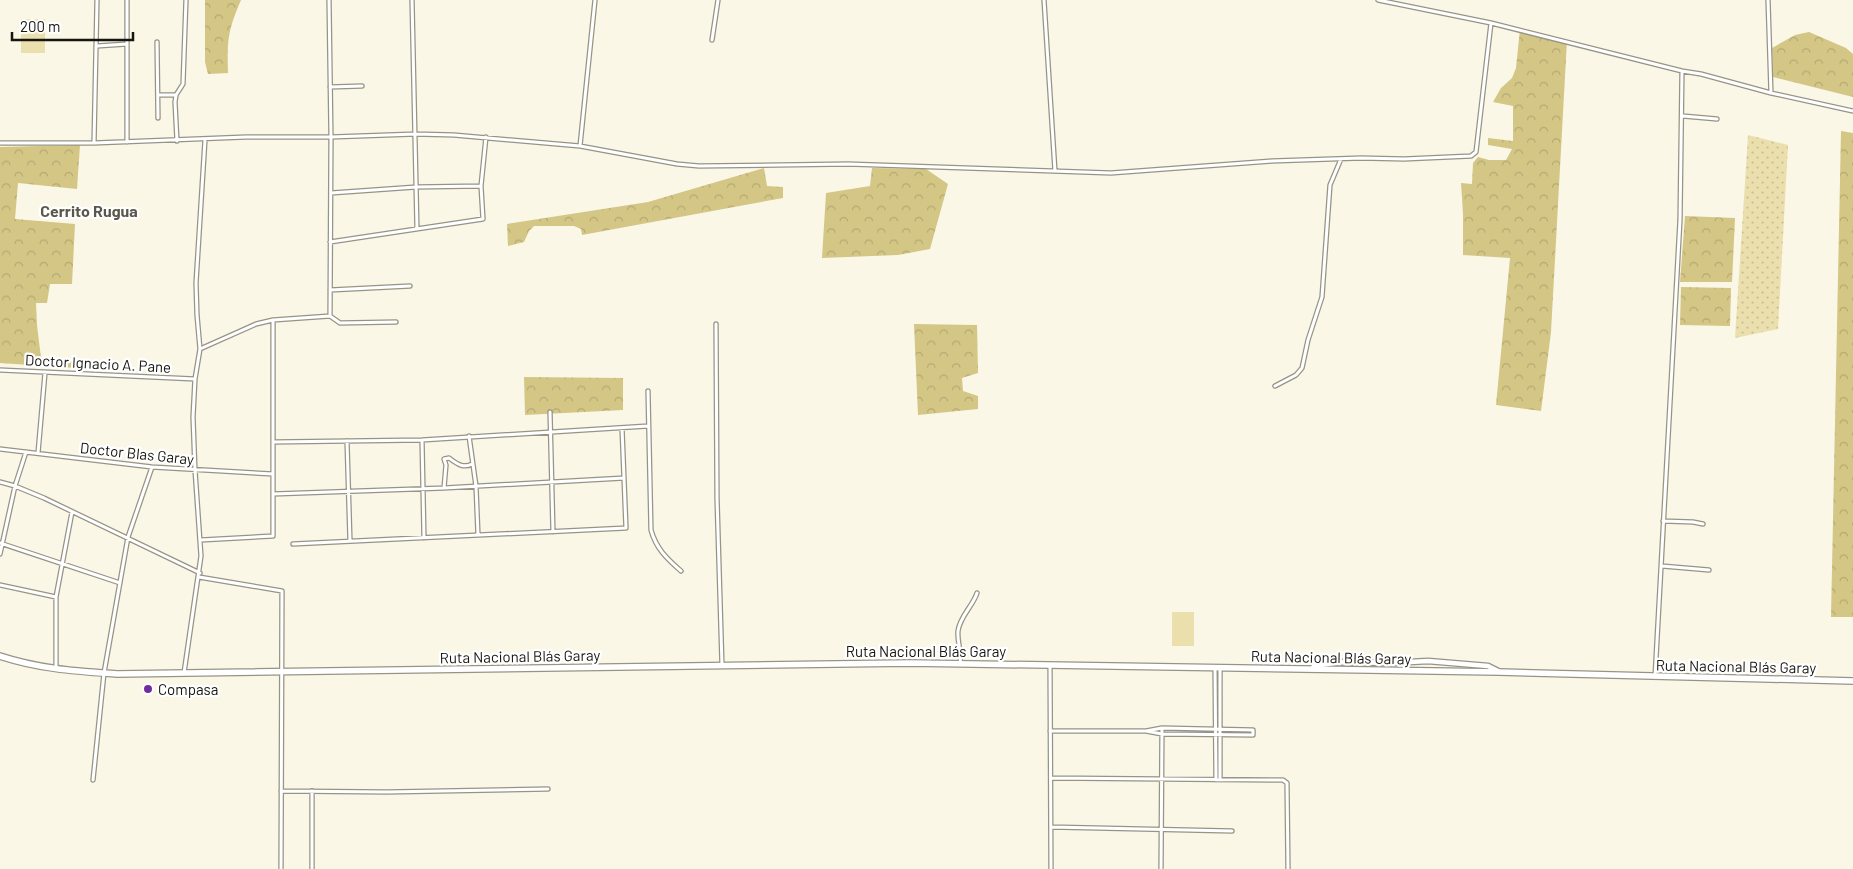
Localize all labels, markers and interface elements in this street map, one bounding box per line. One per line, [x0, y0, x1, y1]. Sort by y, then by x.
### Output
scale bar [12, 10, 134, 42]
text: 200 m [20, 17, 60, 35]
district label: Cerrito Rugua [40, 201, 138, 220]
street label: Doctor Ignacio A. Pane [24, 350, 172, 376]
street label: Doctor Blas Garay [79, 438, 195, 468]
street label: Ruta Nacional Blás Garay [846, 642, 1006, 660]
street label: Ruta Nacional Blás Garay [440, 646, 601, 666]
street label: Ruta Nacional Blás Garay [1251, 647, 1412, 667]
street label: Ruta Nacional Blás Garay [1656, 656, 1817, 676]
place label: Compasa [158, 680, 219, 698]
marker: Compasa [142, 683, 154, 695]

